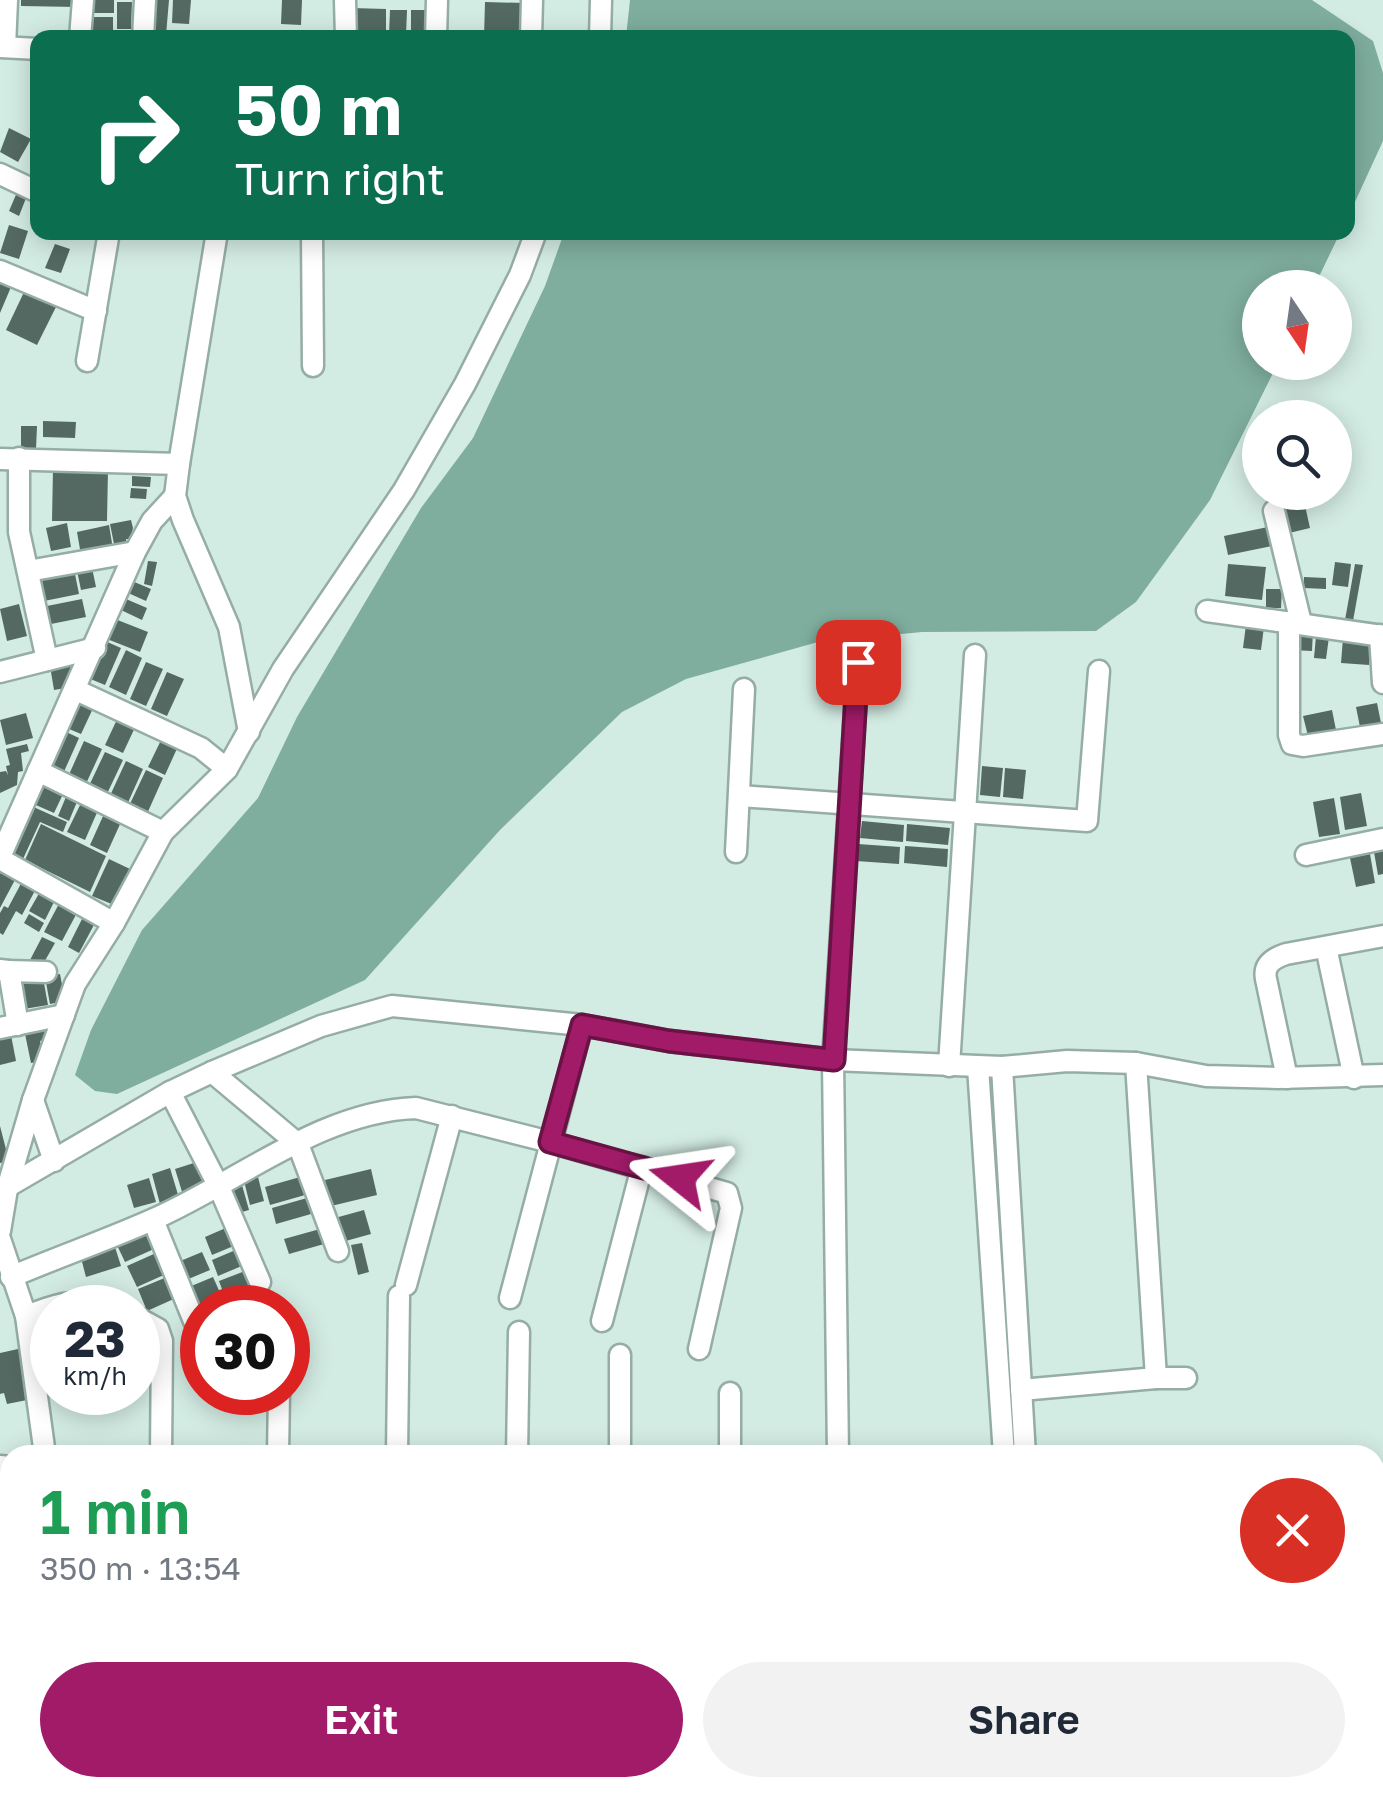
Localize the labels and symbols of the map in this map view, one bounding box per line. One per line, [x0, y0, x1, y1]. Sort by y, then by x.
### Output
north arrow [1242, 270, 1352, 380]
pin [816, 620, 901, 705]
position arrow [628, 1126, 732, 1230]
speed limit sign: 30 [180, 1285, 310, 1415]

